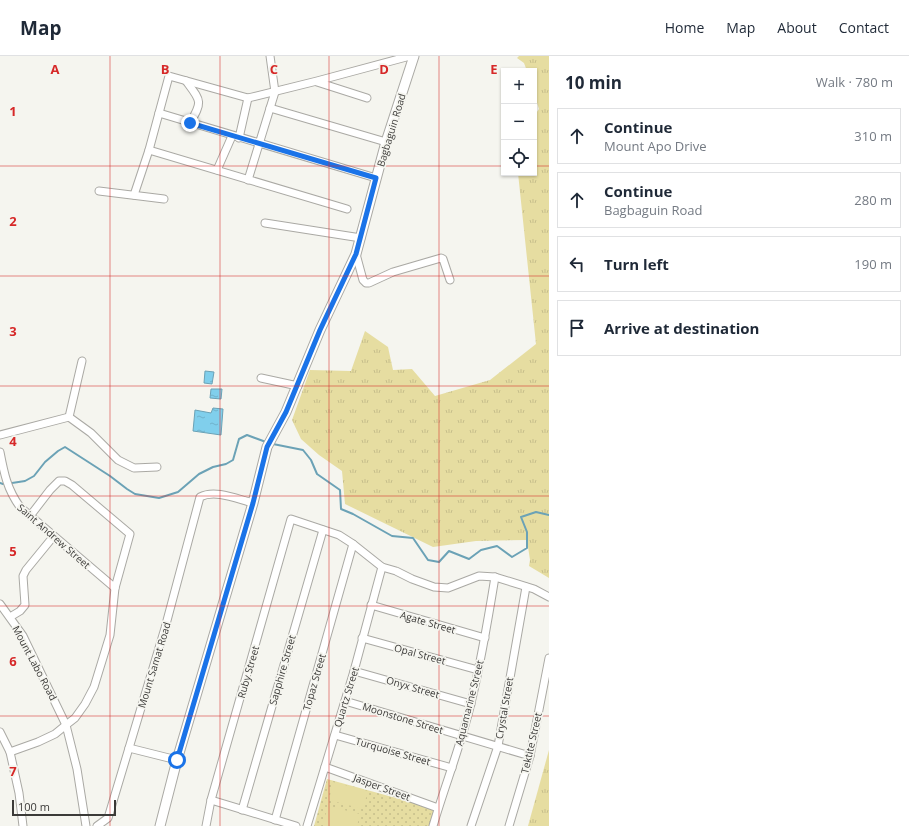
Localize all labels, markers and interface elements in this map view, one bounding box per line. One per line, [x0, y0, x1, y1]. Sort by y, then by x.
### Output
text: Map [20, 15, 61, 41]
text: Home [665, 18, 704, 37]
text: Map [726, 18, 755, 37]
text: About [777, 18, 817, 37]
text: Contact [839, 18, 889, 37]
text: A [51, 60, 60, 78]
text: B [161, 60, 170, 78]
text: C [270, 60, 278, 78]
text: D [379, 60, 389, 78]
text: E [490, 60, 498, 78]
map controls [501, 68, 537, 176]
button: + [501, 68, 537, 104]
text: 10 min [565, 71, 622, 94]
text: Walk · 780 m [816, 73, 893, 91]
street label: Bagbaguin Road [373, 92, 409, 168]
text: 1 [9, 102, 17, 120]
button: − [501, 104, 537, 140]
route end [181, 114, 199, 132]
text: Continue [604, 117, 672, 137]
icon: ahead [566, 125, 588, 147]
text: 310 m [854, 127, 892, 145]
text: Mount Apo Drive [604, 137, 707, 155]
button: locate [501, 140, 537, 176]
text: Continue [604, 181, 672, 201]
icon: ahead [566, 189, 588, 211]
text: 280 m [854, 191, 892, 209]
text: Bagbaguin Road [604, 201, 703, 219]
text: 2 [9, 212, 17, 230]
icon: left [566, 253, 588, 275]
text: Turn left [604, 254, 669, 274]
text: 190 m [854, 255, 892, 273]
icon: arrive [566, 317, 588, 339]
text: Arrive at destination [604, 318, 759, 338]
text: 3 [9, 322, 17, 340]
text: 4 [9, 432, 17, 450]
street label: Saint Andrew Street [15, 500, 94, 572]
text: 5 [9, 542, 17, 560]
street label: Agate Street [399, 607, 458, 637]
street label: Mount Samat Road [134, 620, 174, 710]
street label: Mount Labo Road [9, 623, 61, 703]
street label: Sapphire Street [265, 633, 299, 707]
street label: Opal Street [393, 640, 448, 668]
street label: Ruby Street [234, 644, 262, 700]
text: 6 [9, 652, 17, 670]
street label: Topaz Street [299, 652, 329, 712]
street label: Aquamarine Street [452, 658, 487, 747]
street label: Quartz Street [330, 665, 362, 729]
street label: Onyx Street [385, 673, 442, 701]
street label: Crystal Street [492, 676, 516, 740]
street label: Moonstone Street [361, 699, 446, 737]
street label: Tektite Street [517, 711, 545, 775]
street label: Turquoise Street [354, 734, 433, 769]
route start [168, 751, 186, 769]
text: 7 [9, 762, 17, 780]
street label: Jasper Street [351, 770, 413, 804]
scale bar [12, 798, 116, 817]
text: 100 m [18, 799, 50, 814]

